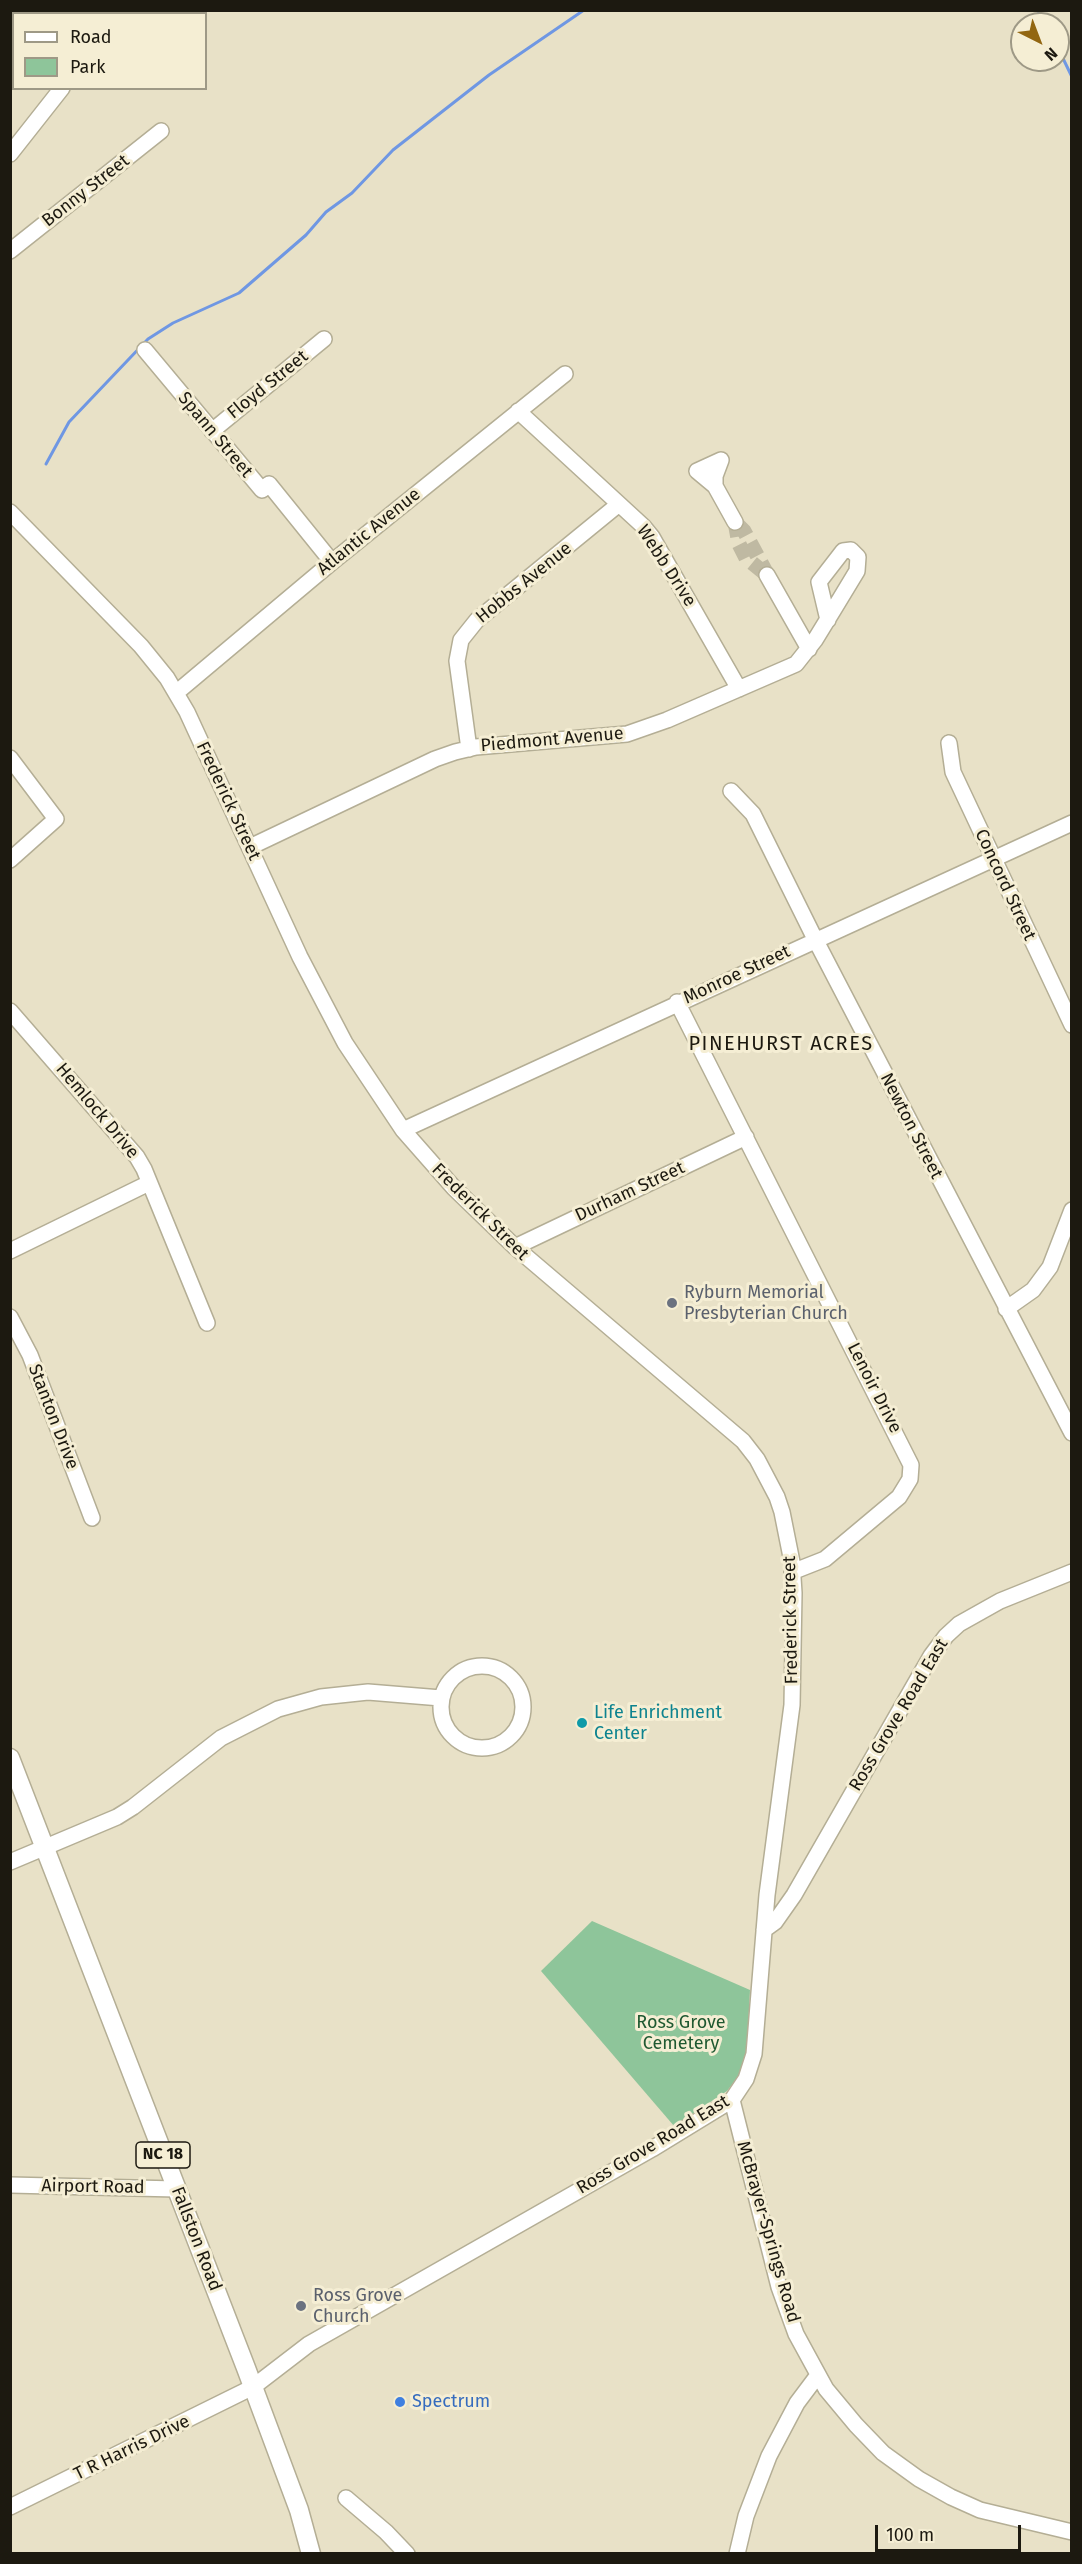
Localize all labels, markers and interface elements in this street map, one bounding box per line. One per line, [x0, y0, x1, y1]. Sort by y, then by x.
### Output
legend [12, 12, 207, 90]
north arrow [1010, 12, 1070, 72]
text: Road [70, 26, 112, 48]
text: N [1041, 44, 1061, 65]
text: Park [70, 56, 105, 78]
street label: Bonny Street [38, 150, 134, 232]
street label: Floyd Street [223, 346, 313, 424]
street label: Spann Street [173, 388, 257, 482]
street label: Atlantic Avenue [313, 484, 425, 580]
street label: Webb Drive [632, 521, 700, 611]
street label: Hobbs Avenue [472, 538, 576, 628]
street label: Piedmont Avenue [480, 723, 624, 757]
street label: Frederick Street [191, 738, 265, 864]
street label: Concord Street [970, 826, 1040, 944]
street label: Monroe Street [680, 941, 794, 1009]
district label: PINEHURST ACRES [688, 1032, 874, 1056]
street label: Hemlock Drive [51, 1059, 143, 1163]
street label: Newton Street [875, 1069, 947, 1183]
street label: Durham Street [572, 1157, 688, 1227]
street label: Frederick Street [427, 1159, 533, 1265]
place label: Ryburn Memorial Presbyterian Church [684, 1282, 848, 1324]
marker: Ryburn Memorial Presbyterian Church [665, 1296, 679, 1310]
street label: Lenoir Drive [842, 1339, 906, 1437]
street label: Stanton Drive [23, 1361, 83, 1473]
street label: Frederick Street [779, 1556, 803, 1684]
street label: Ross Grove Road East [845, 1635, 953, 1795]
place label: Life Enrichment Center [594, 1702, 722, 1744]
marker: Life Enrichment Center [575, 1716, 589, 1730]
park label: Ross Grove Cemetery [636, 2012, 726, 2054]
street label: Ross Grove Road East [573, 2091, 733, 2199]
street label: McBrayer-Springs Road [732, 2139, 804, 2325]
road number: NC 18 [136, 2142, 190, 2168]
street label: Airport Road [41, 2175, 145, 2199]
street label: Fallston Road [166, 2184, 226, 2294]
place label: Ross Grove Church [313, 2285, 402, 2328]
marker: Ross Grove Church [294, 2299, 308, 2313]
place label: Spectrum [412, 2391, 490, 2413]
marker: Spectrum [393, 2395, 407, 2409]
street label: T R Harris Drive [71, 2411, 193, 2485]
scale bar [878, 2513, 1024, 2551]
text: 100 m [886, 2524, 934, 2546]

